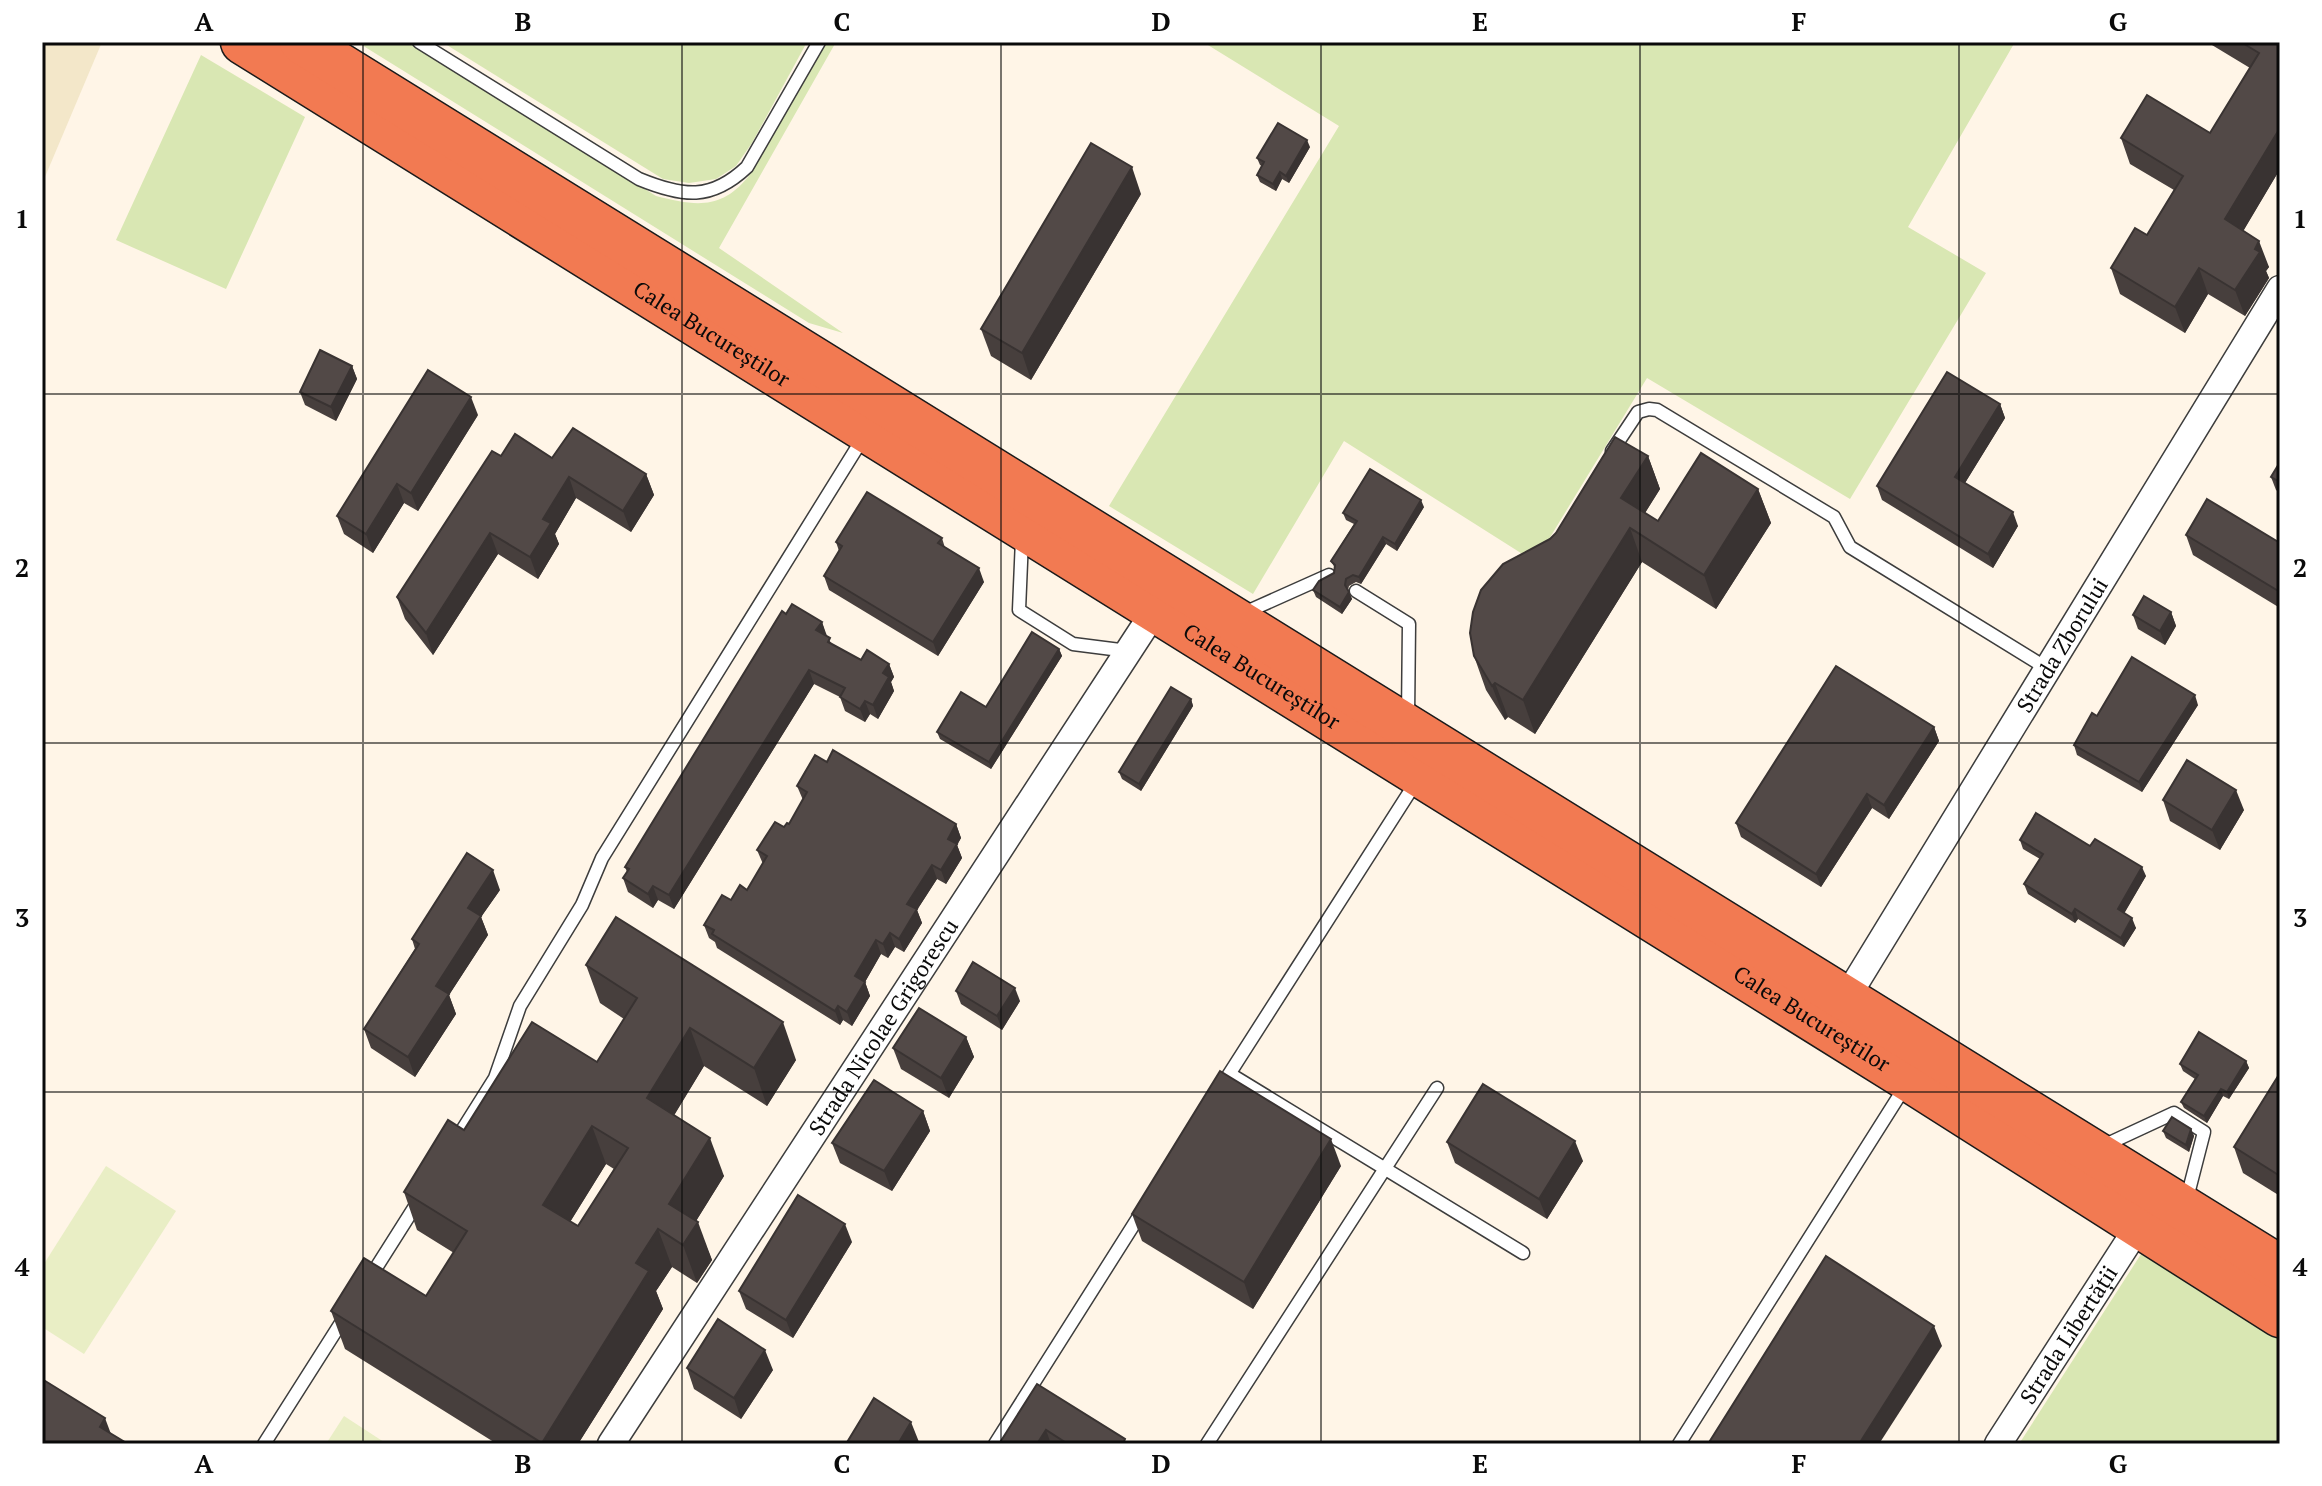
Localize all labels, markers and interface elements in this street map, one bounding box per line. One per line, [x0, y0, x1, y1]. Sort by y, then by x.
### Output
text: A [195, 4, 214, 38]
text: B [515, 4, 531, 38]
text: C [834, 4, 850, 38]
text: D [1151, 4, 1171, 38]
text: E [1472, 4, 1488, 38]
text: F [1792, 4, 1807, 38]
text: G [2109, 4, 2128, 38]
text: 1 [15, 201, 29, 235]
text: 1 [2293, 201, 2307, 235]
street label: Calea Bucureștilor [628, 273, 796, 393]
text: 2 [15, 550, 29, 584]
text: 2 [2293, 550, 2307, 584]
street label: Strada Zborului [2009, 572, 2114, 718]
street label: Calea Bucureștilor [1178, 616, 1346, 736]
text: 3 [15, 900, 29, 934]
text: 3 [2293, 900, 2307, 934]
street label: Strada Nicolae Grigorescu [801, 912, 964, 1141]
street label: Calea Bucureștilor [1728, 958, 1897, 1078]
text: 4 [15, 1249, 30, 1283]
text: 4 [2293, 1249, 2308, 1283]
street label: Strada Libertății [2013, 1260, 2123, 1409]
text: A [195, 1446, 214, 1480]
text: B [515, 1446, 531, 1480]
text: C [834, 1446, 850, 1480]
text: D [1151, 1446, 1171, 1480]
text: E [1472, 1446, 1488, 1480]
text: F [1792, 1446, 1807, 1480]
text: G [2109, 1446, 2128, 1480]

